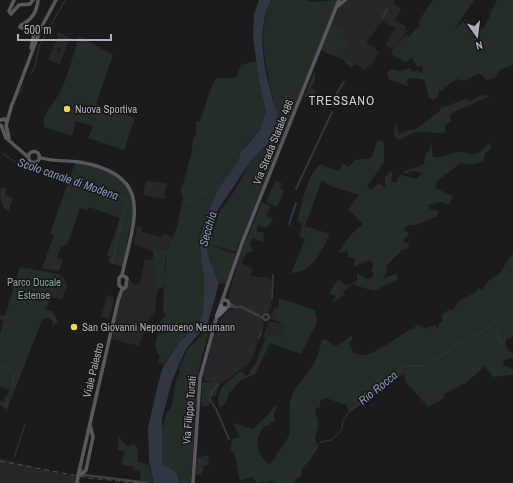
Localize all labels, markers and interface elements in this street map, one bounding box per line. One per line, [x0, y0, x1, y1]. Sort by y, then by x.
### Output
scale bar [18, 16, 111, 42]
north arrow [457, 16, 497, 56]
text: 500 m [24, 22, 51, 38]
text: N [475, 38, 484, 53]
district label: TRESSANO [309, 92, 375, 109]
street label: Via Strada Statale 486 [250, 97, 296, 187]
place label: Nuova Sportiva [75, 102, 137, 116]
marker: Nuova Sportiva [62, 104, 72, 114]
water label: Scolo canale di Modena [15, 154, 121, 204]
water label: Secchia [195, 209, 221, 248]
park label: Parco Ducale Estense [7, 275, 61, 302]
place label: San Giovanni Nepomuceno Neumann [82, 320, 235, 334]
marker: San Giovanni Nepomuceno Neumann [69, 322, 79, 332]
street label: Viale Palestro [79, 341, 107, 399]
water label: Rio Rocca [355, 367, 401, 409]
street label: Via Filippo Turati [179, 375, 199, 445]

